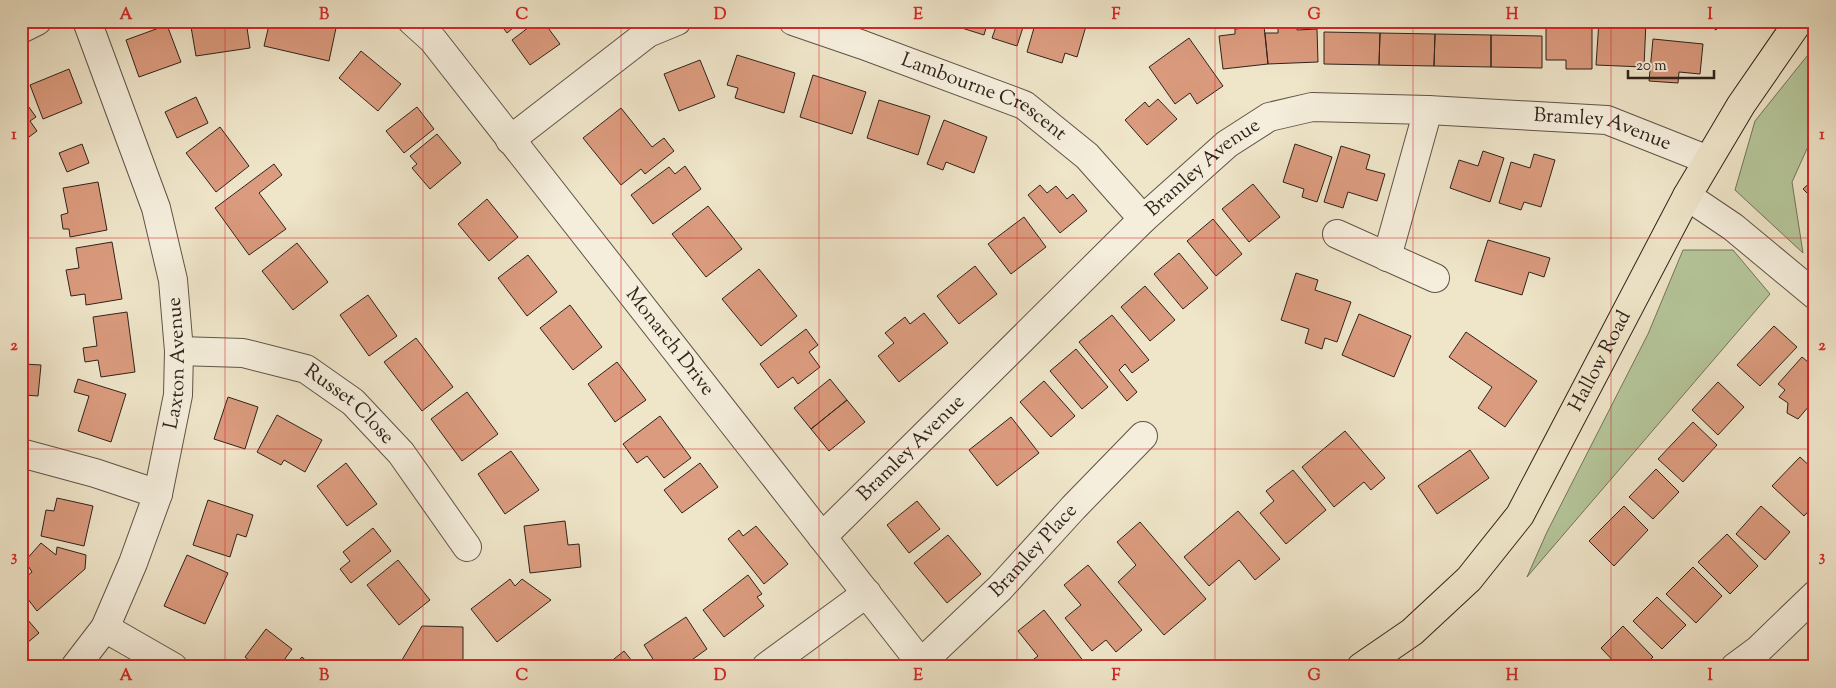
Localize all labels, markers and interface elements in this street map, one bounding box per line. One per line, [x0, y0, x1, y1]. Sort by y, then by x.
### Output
text: A [120, 4, 133, 27]
text: B [319, 4, 329, 27]
text: C [516, 4, 529, 27]
text: D [714, 4, 727, 27]
text: E [913, 4, 923, 27]
text: F [1112, 4, 1121, 27]
text: G [1307, 4, 1321, 27]
text: H [1506, 4, 1519, 27]
text: I [1707, 4, 1713, 27]
street label: Lambourne Crescent [897, 46, 1073, 148]
scale bar [1628, 48, 1715, 80]
text: 20 m [1636, 56, 1667, 77]
street label: Bramley Avenue [1533, 101, 1675, 158]
street label: Bramley Avenue [1140, 112, 1266, 224]
text: 1 [11, 124, 17, 147]
text: 1 [1819, 124, 1825, 147]
street label: Monarch Drive [618, 282, 721, 402]
street label: Laxton Avenue [157, 296, 194, 432]
street label: Hallow Road [1562, 306, 1639, 417]
text: 2 [10, 335, 18, 358]
text: 2 [1818, 335, 1826, 358]
street label: Russet Close [298, 357, 401, 451]
street label: Bramley Avenue [851, 388, 972, 508]
street label: Bramley Place [983, 497, 1084, 605]
text: 3 [11, 546, 18, 569]
text: 3 [1819, 546, 1826, 569]
text: A [120, 665, 133, 688]
text: B [319, 665, 329, 688]
text: C [516, 665, 529, 688]
text: D [714, 665, 727, 688]
text: E [913, 665, 923, 688]
text: F [1112, 665, 1121, 688]
text: G [1307, 665, 1321, 688]
text: H [1506, 665, 1519, 688]
text: I [1707, 665, 1713, 688]

